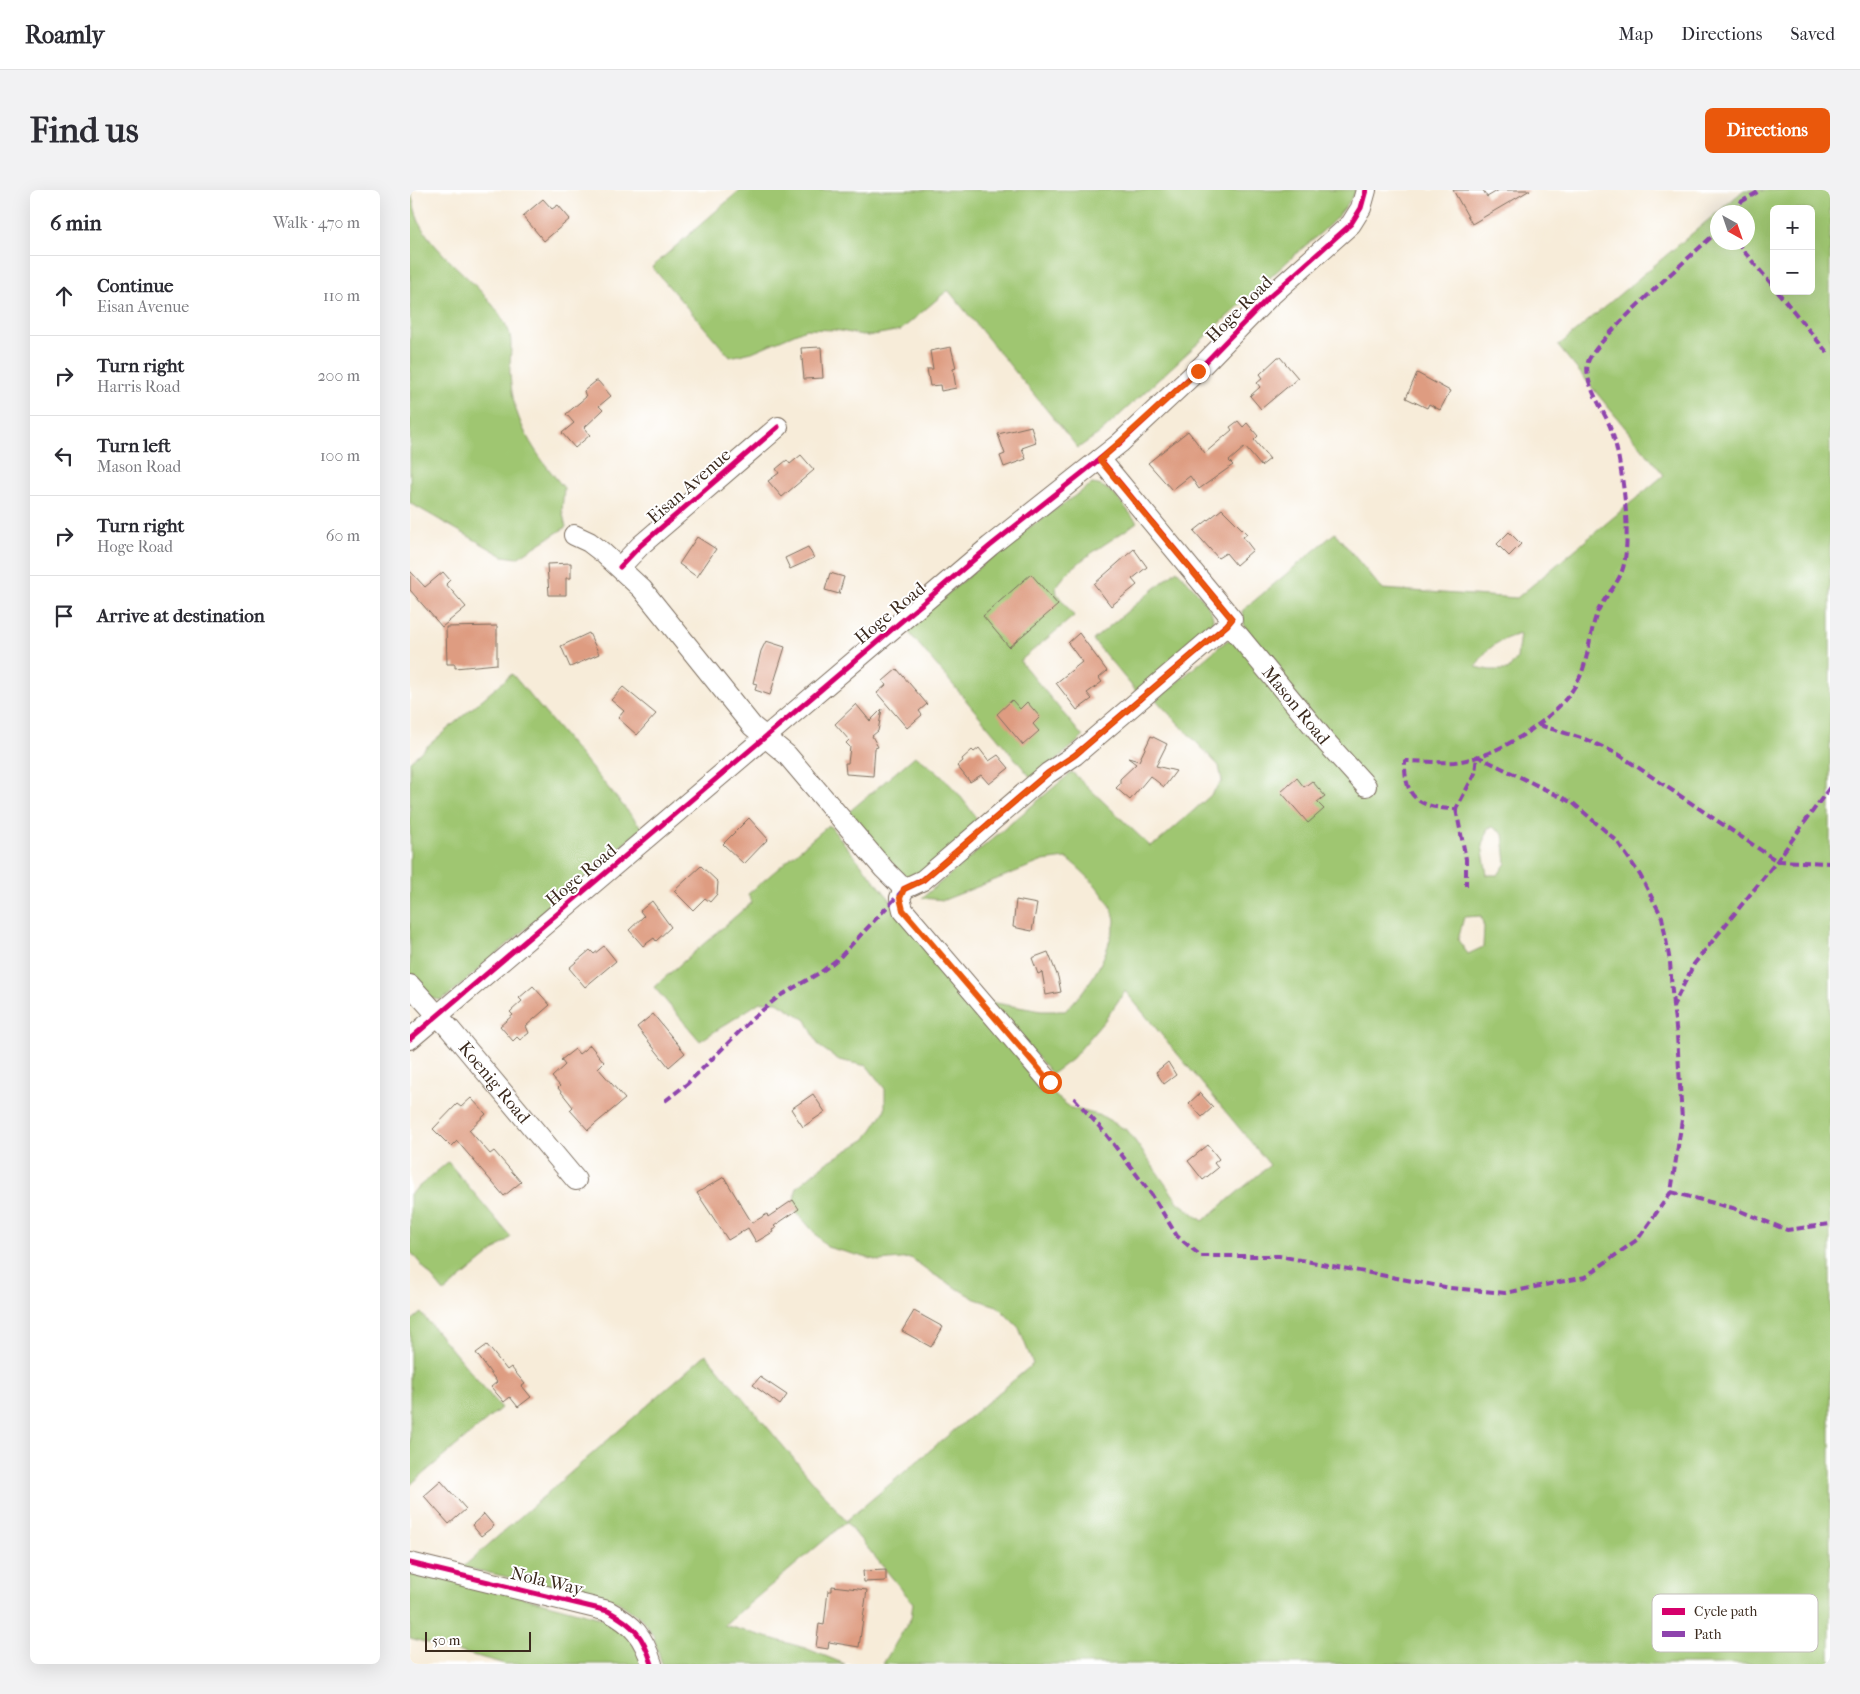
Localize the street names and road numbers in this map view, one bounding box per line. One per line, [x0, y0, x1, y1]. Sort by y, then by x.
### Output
street label: Hoge Road [1202, 272, 1277, 347]
street label: Eisan Avenue [643, 444, 735, 528]
street label: Hoge Road [851, 578, 930, 649]
street label: Mason Road [1257, 662, 1334, 749]
street label: Hoge Road [542, 840, 621, 911]
street label: Koenig Road [454, 1038, 534, 1128]
street label: Nola Way [509, 1563, 586, 1600]

